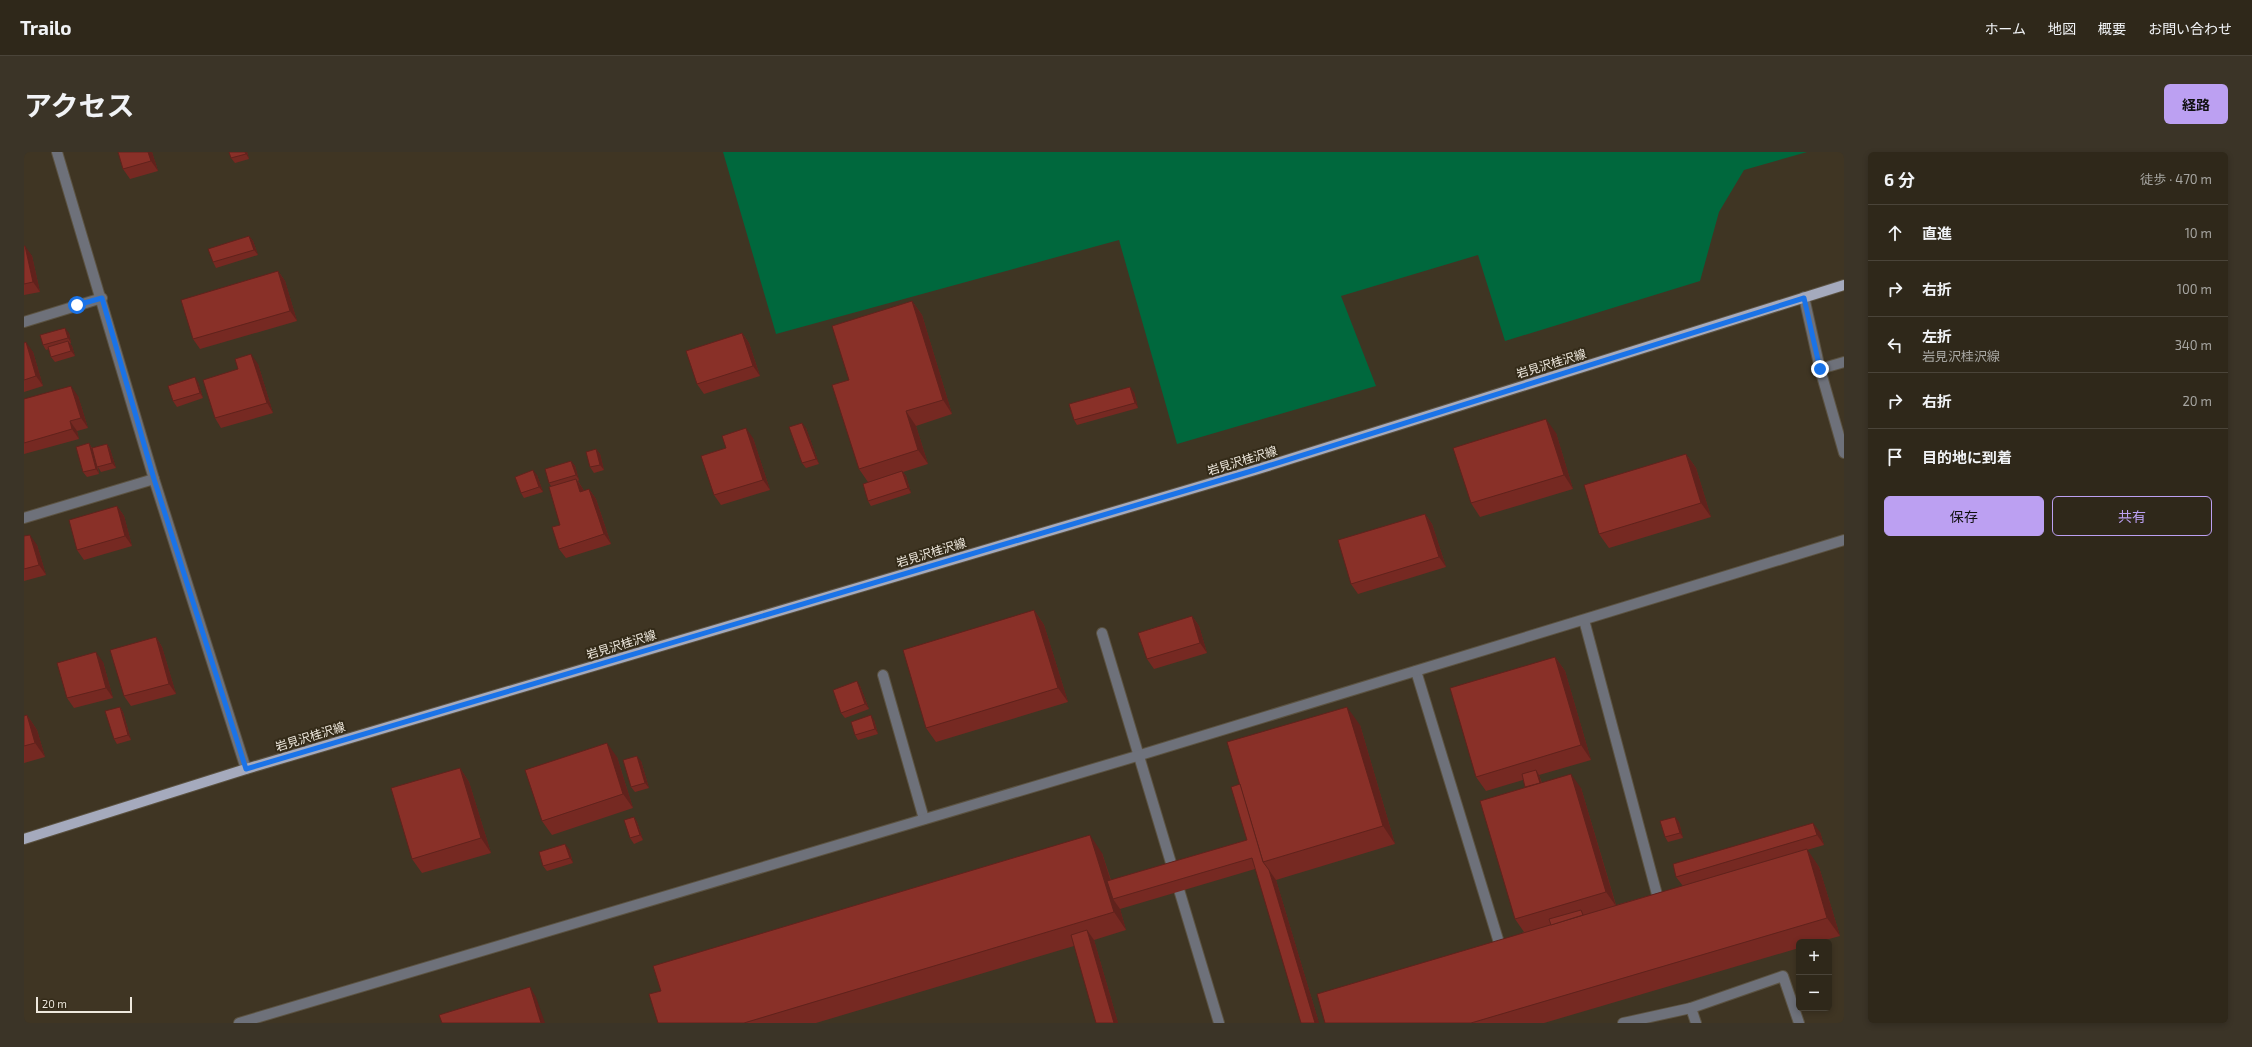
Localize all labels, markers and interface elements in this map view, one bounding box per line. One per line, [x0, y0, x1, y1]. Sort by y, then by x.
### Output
text: Trailo [20, 16, 72, 39]
text: ホーム [1984, 20, 2026, 37]
text: 地図 [2048, 20, 2076, 37]
text: 概要 [2098, 20, 2126, 37]
text: お問い合わせ [2148, 20, 2232, 37]
button: 経路 [2164, 84, 2228, 124]
text: アクセス [24, 88, 135, 122]
text: 6 分 [1884, 169, 1915, 189]
text: 徒歩 · 470 m [2140, 171, 2212, 187]
icon: ahead [1884, 222, 1906, 244]
text: 直進 [1922, 224, 1952, 242]
text: 10 m [2185, 225, 2212, 241]
icon: right [1884, 278, 1906, 300]
text: 右折 [1922, 280, 1952, 298]
text: 100 m [2177, 281, 2212, 297]
route start [68, 296, 86, 314]
text: 左折 [1922, 327, 1952, 345]
icon: left [1884, 334, 1906, 356]
text: 340 m [2175, 337, 2212, 353]
street label: 岩見沢桂沢線 [1515, 346, 1587, 380]
text: 岩見沢桂沢線 [1922, 348, 2000, 364]
route end [1811, 360, 1829, 378]
icon: right [1884, 390, 1906, 412]
text: 右折 [1922, 392, 1952, 410]
text: 20 m [2183, 393, 2212, 409]
street label: 岩見沢桂沢線 [1206, 443, 1278, 477]
icon: arrive [1884, 446, 1906, 468]
text: 目的地に到着 [1922, 448, 2012, 466]
button: 保存 [1884, 496, 2044, 536]
button: 共有 [2052, 496, 2212, 536]
street label: 岩見沢桂沢線 [895, 535, 967, 569]
street label: 岩見沢桂沢線 [585, 627, 657, 661]
street label: 岩見沢桂沢線 [274, 719, 346, 753]
map controls [1796, 939, 1832, 1011]
button: + [1796, 939, 1832, 975]
button: − [1796, 975, 1832, 1011]
scale bar [36, 995, 132, 1014]
text: 20 m [42, 997, 67, 1010]

